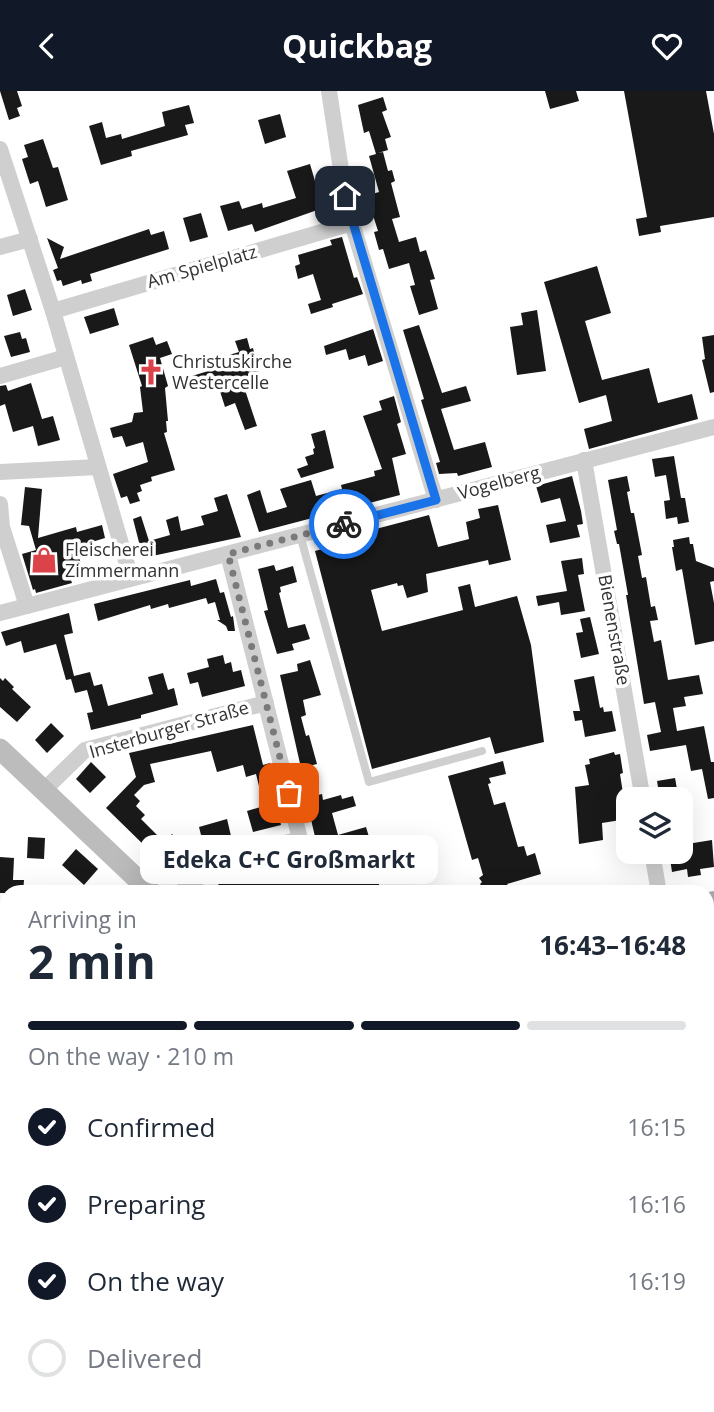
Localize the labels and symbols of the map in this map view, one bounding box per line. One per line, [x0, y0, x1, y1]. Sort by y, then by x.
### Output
pin [315, 166, 375, 226]
street label: Am Spielplatz [144, 239, 259, 293]
place label: Christuskirche Westercelle [172, 349, 292, 394]
church icon: Christuskirche Westercelle [136, 357, 166, 387]
street label: Vogelberg [455, 459, 543, 505]
courier [309, 489, 379, 559]
place label: Fleischerei Zimmermann [65, 537, 179, 582]
shop icon: Fleischerei Zimmermann [29, 545, 59, 575]
street label: Bienenstraße [593, 573, 637, 687]
street label: Insterburger Straße [86, 695, 251, 763]
pin [259, 763, 319, 823]
callout: Edeka C+C Großmarkt [140, 835, 438, 884]

